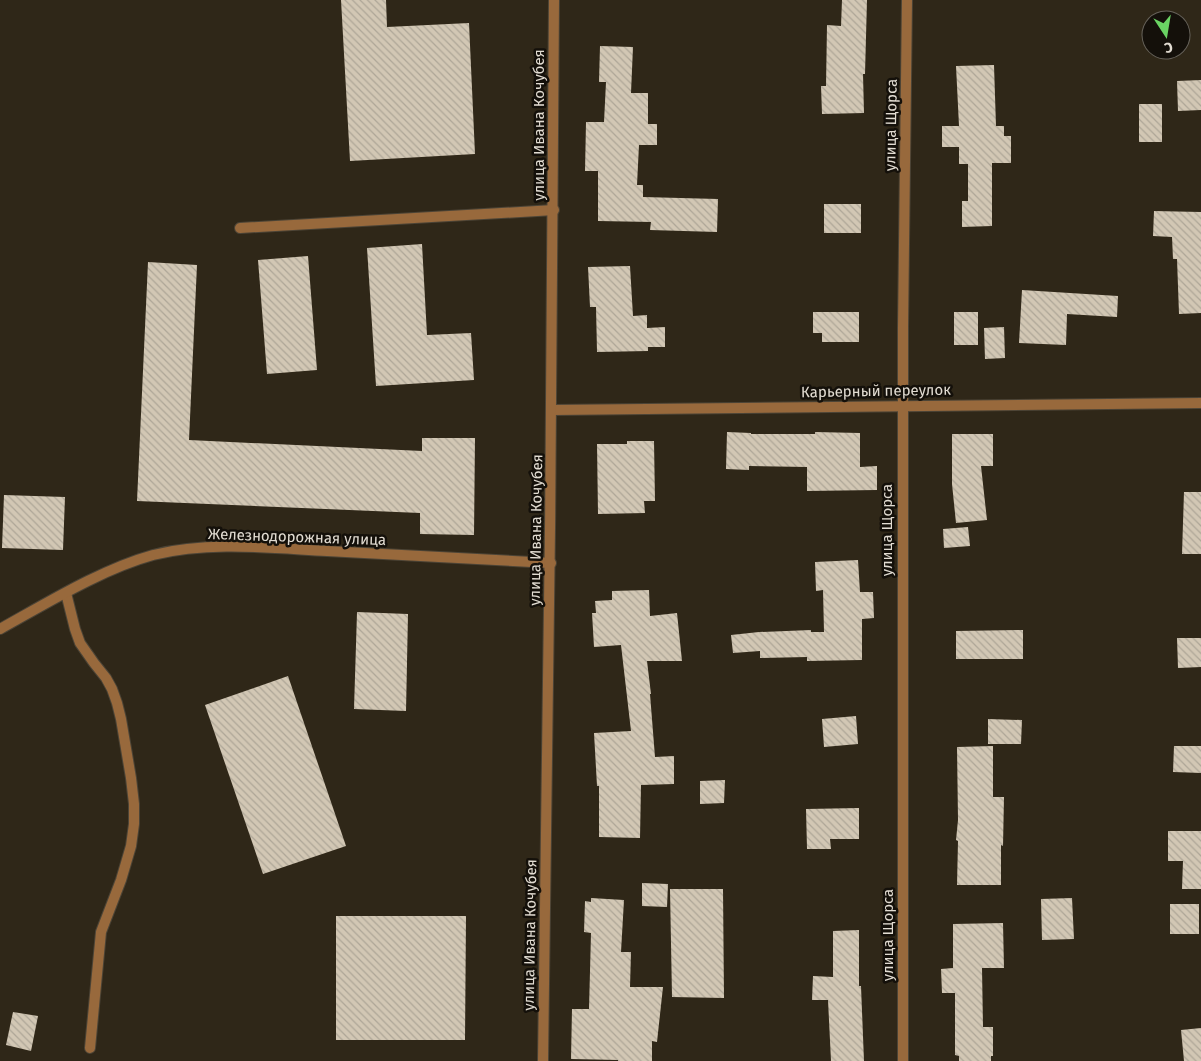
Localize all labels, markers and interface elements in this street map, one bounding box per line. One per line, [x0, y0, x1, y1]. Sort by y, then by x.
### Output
north arrow [1141, 10, 1191, 60]
text: С [1163, 38, 1174, 56]
street label: улица Ивана Кочубея [530, 49, 548, 201]
street label: улица Щорса [881, 79, 901, 171]
street label: Карьерный переулок [801, 381, 951, 401]
street label: улица Ивана Кочубея [526, 454, 546, 606]
street label: улица Щорса [878, 484, 896, 576]
street label: Железнодорожная улица [208, 525, 386, 549]
street label: улица Ивана Кочубея [520, 859, 540, 1011]
street label: улица Щорса [879, 889, 897, 981]

